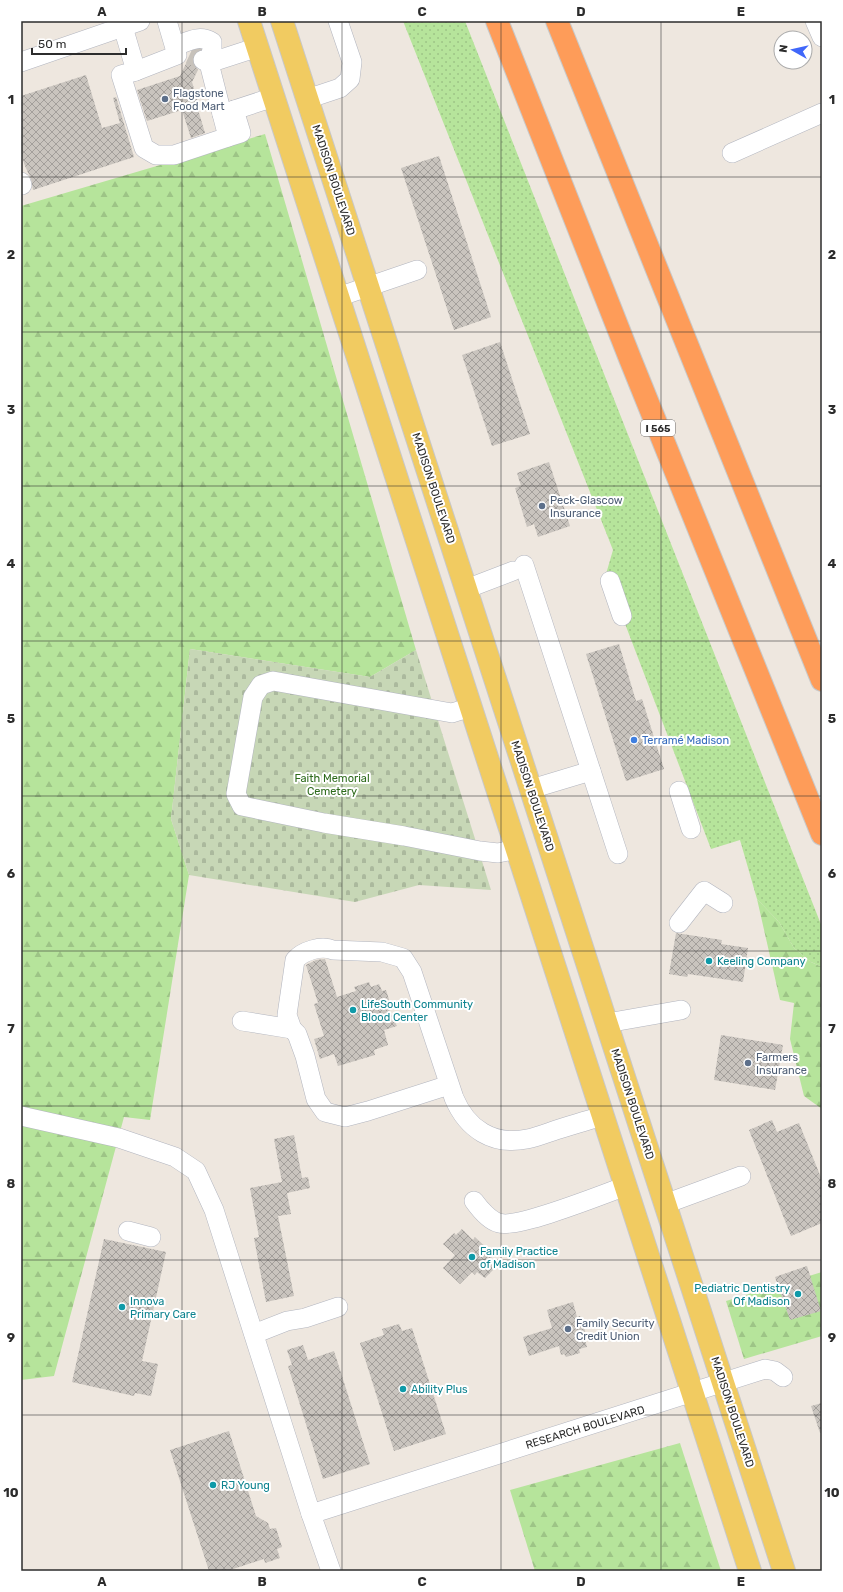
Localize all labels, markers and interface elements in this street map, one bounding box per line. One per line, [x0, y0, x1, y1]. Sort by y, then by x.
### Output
text: A [97, 4, 107, 19]
text: B [257, 4, 267, 19]
text: C [417, 4, 427, 19]
text: D [576, 4, 586, 19]
text: E [737, 4, 745, 19]
scale bar [32, 30, 126, 56]
north arrow [773, 30, 813, 70]
text: 50 m [38, 37, 66, 51]
text: N [777, 44, 791, 54]
place label: Flagstone Food Mart [173, 87, 225, 113]
text: 1 [8, 92, 14, 107]
text: 1 [829, 92, 835, 107]
marker: Flagstone Food Mart [160, 94, 170, 104]
street label: MADISON BOULEVARD [310, 123, 358, 237]
text: 2 [7, 247, 15, 262]
text: 2 [828, 247, 836, 262]
text: 3 [7, 402, 16, 417]
text: 3 [828, 402, 837, 417]
road number: I 565 [641, 420, 675, 436]
street label: MADISON BOULEVARD [410, 431, 458, 545]
place label: Peck-Glascow Insurance [550, 494, 623, 520]
marker: Peck-Glascow Insurance [537, 501, 547, 511]
text: 4 [7, 556, 16, 571]
text: 4 [828, 556, 837, 571]
text: 5 [7, 711, 15, 726]
text: 5 [828, 711, 836, 726]
place label: Terramé Madison [642, 734, 729, 747]
marker: Terramé Madison [629, 735, 639, 745]
street label: MADISON BOULEVARD [509, 739, 557, 853]
park label: Faith Memorial Cemetery [294, 772, 370, 798]
text: 6 [7, 866, 16, 881]
text: 6 [828, 866, 837, 881]
place label: Keeling Company [717, 955, 805, 968]
marker: Keeling Company [704, 956, 714, 966]
place label: LifeSouth Community Blood Center [361, 998, 473, 1024]
marker: LifeSouth Community Blood Center [348, 1005, 358, 1015]
text: 7 [7, 1021, 15, 1036]
text: 7 [828, 1021, 836, 1036]
street label: MADISON BOULEVARD [609, 1047, 657, 1161]
place label: Farmers Insurance [756, 1051, 807, 1077]
marker: Farmers Insurance [743, 1058, 753, 1068]
text: 8 [7, 1176, 16, 1191]
text: 8 [828, 1176, 837, 1191]
place label: Family Practice of Madison [480, 1245, 558, 1271]
marker: Family Practice of Madison [467, 1252, 477, 1262]
place label: Pediatric Dentistry Of Madison [694, 1282, 790, 1308]
marker: Pediatric Dentistry Of Madison [793, 1289, 803, 1299]
place label: Innova Primary Care [130, 1295, 196, 1321]
marker: Innova Primary Care [117, 1302, 127, 1312]
place label: Family Security Credit Union [576, 1317, 655, 1343]
marker: Family Security Credit Union [563, 1324, 573, 1334]
text: 9 [7, 1330, 15, 1345]
text: 9 [828, 1330, 836, 1345]
street label: MADISON BOULEVARD [709, 1355, 757, 1469]
place label: Ability Plus [411, 1383, 468, 1396]
marker: Ability Plus [398, 1384, 408, 1394]
street label: RESEARCH BOULEVARD [524, 1403, 646, 1452]
place label: RJ Young [221, 1479, 270, 1492]
marker: RJ Young [208, 1480, 218, 1490]
text: 10 [3, 1485, 19, 1500]
text: 10 [824, 1485, 840, 1500]
text: A [97, 1574, 107, 1589]
text: B [257, 1574, 267, 1589]
text: C [417, 1574, 427, 1589]
text: D [576, 1574, 586, 1589]
text: E [737, 1574, 745, 1589]

